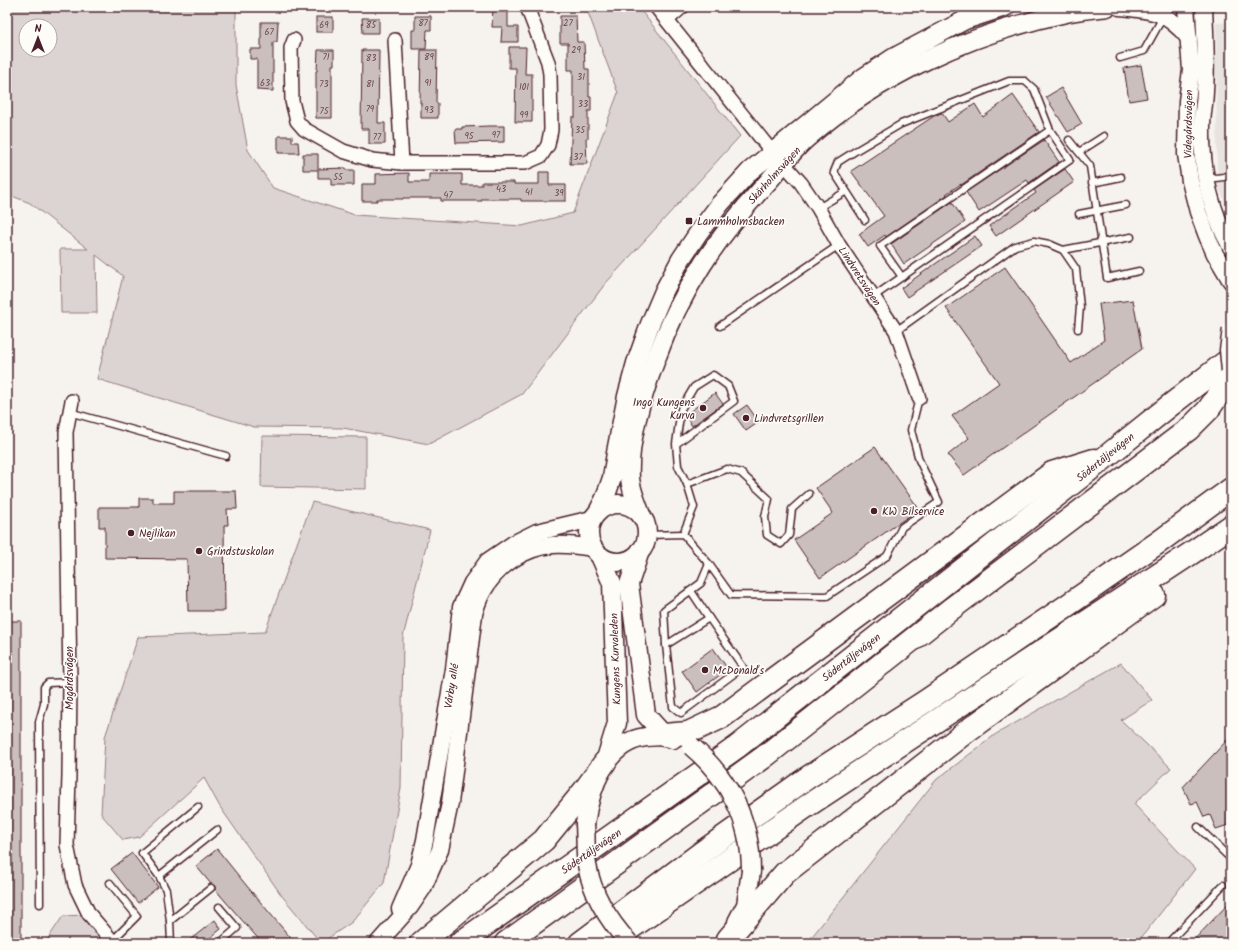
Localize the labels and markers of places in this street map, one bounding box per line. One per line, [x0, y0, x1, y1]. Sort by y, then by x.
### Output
place label: Lammholmsbacken [697, 213, 785, 231]
marker: Lammholmsbacken [684, 216, 694, 226]
place label: Ingo Kungens Kurva [633, 394, 695, 425]
marker: Ingo Kungens Kurva [698, 403, 708, 413]
place label: Lindvretsgrillen [754, 410, 824, 428]
marker: Lindvretsgrillen [741, 413, 751, 423]
place label: KW Bilservice [882, 503, 944, 521]
marker: KW Bilservice [869, 506, 879, 516]
place label: Nejlikan [139, 525, 176, 543]
marker: Nejlikan [126, 528, 136, 538]
place label: Grindstuskolan [207, 543, 274, 561]
marker: Grindstuskolan [194, 546, 204, 556]
place label: McDonald's [713, 662, 764, 680]
marker: McDonald's [700, 665, 710, 675]

